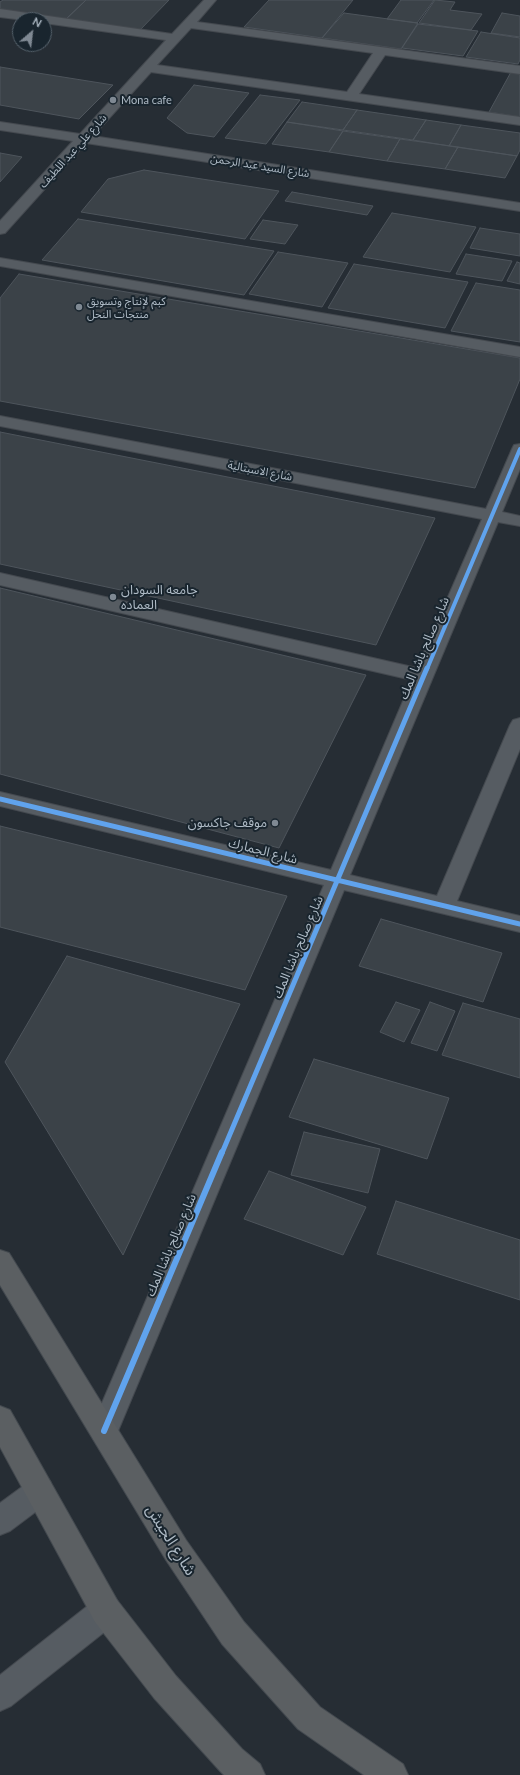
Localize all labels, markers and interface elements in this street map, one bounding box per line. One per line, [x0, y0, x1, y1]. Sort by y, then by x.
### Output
north arrow [12, 12, 52, 52]
text: N [31, 14, 44, 30]
place label: Mona cafe [121, 93, 172, 107]
marker: Mona cafe [108, 95, 118, 105]
street label: شارع علي عبد اللطيف [36, 111, 110, 191]
street label: شارع السيد عبد الرحمن [210, 152, 310, 180]
place label: كبم لإنتاج وتسويق منتجات النحل [87, 294, 166, 320]
marker: كبم لإنتاج وتسويق منتجات النحل [74, 302, 84, 312]
street label: شارع الاسبتالية [227, 458, 293, 484]
place label: جامعه السودان العماده [121, 582, 198, 613]
marker: جامعه السودان العماده [108, 592, 118, 602]
street label: شارع صالح باشا المك [395, 594, 453, 702]
place label: موقف جاكسون [188, 815, 267, 831]
marker: موقف جاكسون [270, 818, 280, 828]
street label: شارع الجمارك [227, 835, 299, 867]
street label: شارع صالح باشا المك [269, 893, 327, 1001]
street label: شارع صالح باشا المك [142, 1191, 200, 1299]
street label: شارع الجيش [142, 1501, 200, 1579]

